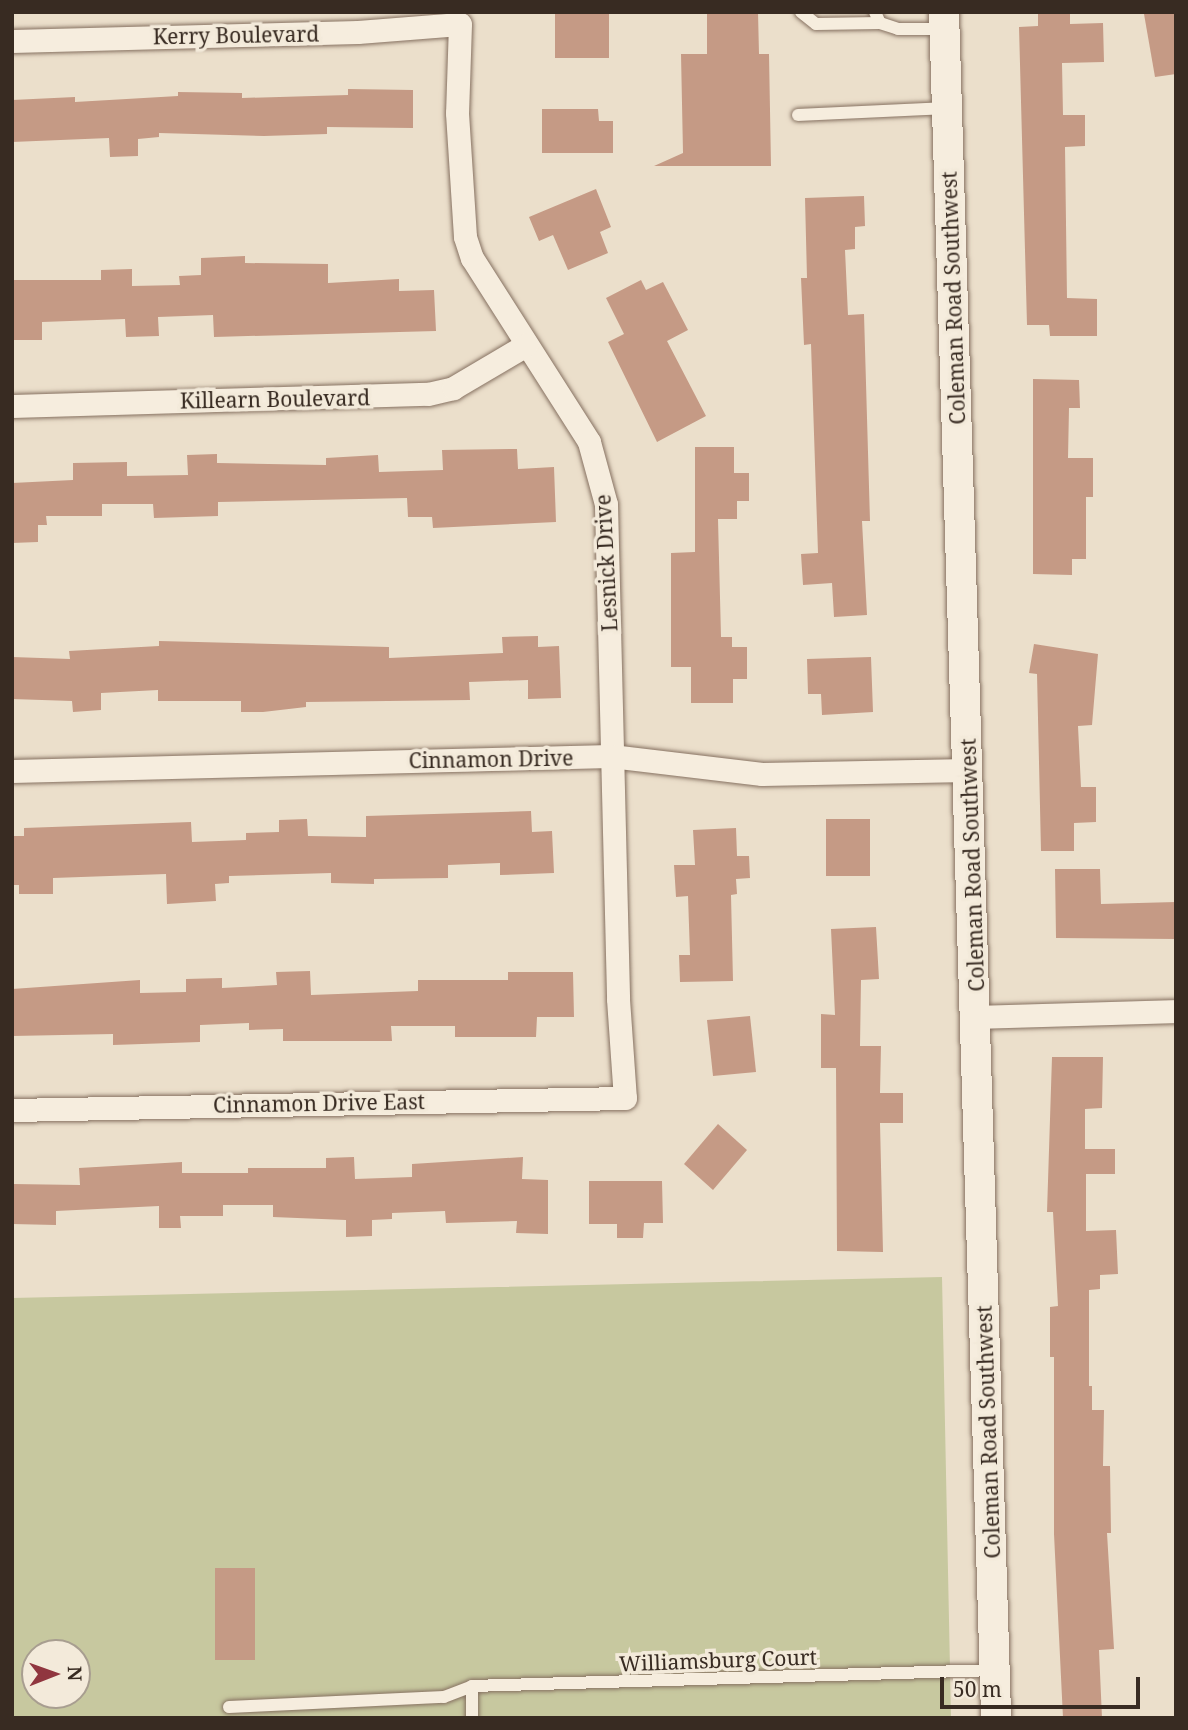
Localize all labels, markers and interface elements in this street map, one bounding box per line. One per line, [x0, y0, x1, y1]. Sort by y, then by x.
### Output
street label: Kerry Boulevard [153, 21, 319, 49]
street label: Coleman Road Southwest [936, 171, 970, 425]
street label: Killearn Boulevard [180, 385, 370, 413]
street label: Lesnick Drive [590, 494, 622, 632]
street label: Coleman Road Southwest [955, 738, 989, 992]
street label: Cinnamon Drive [408, 745, 574, 773]
street label: Cinnamon Drive East [213, 1089, 425, 1117]
street label: Coleman Road Southwest [971, 1305, 1005, 1559]
north arrow [21, 1639, 91, 1709]
street label: Williamsburg Court [619, 1644, 817, 1676]
scale bar [943, 1664, 1142, 1708]
text: N [62, 1666, 88, 1681]
text: 50 m [953, 1675, 1002, 1703]

